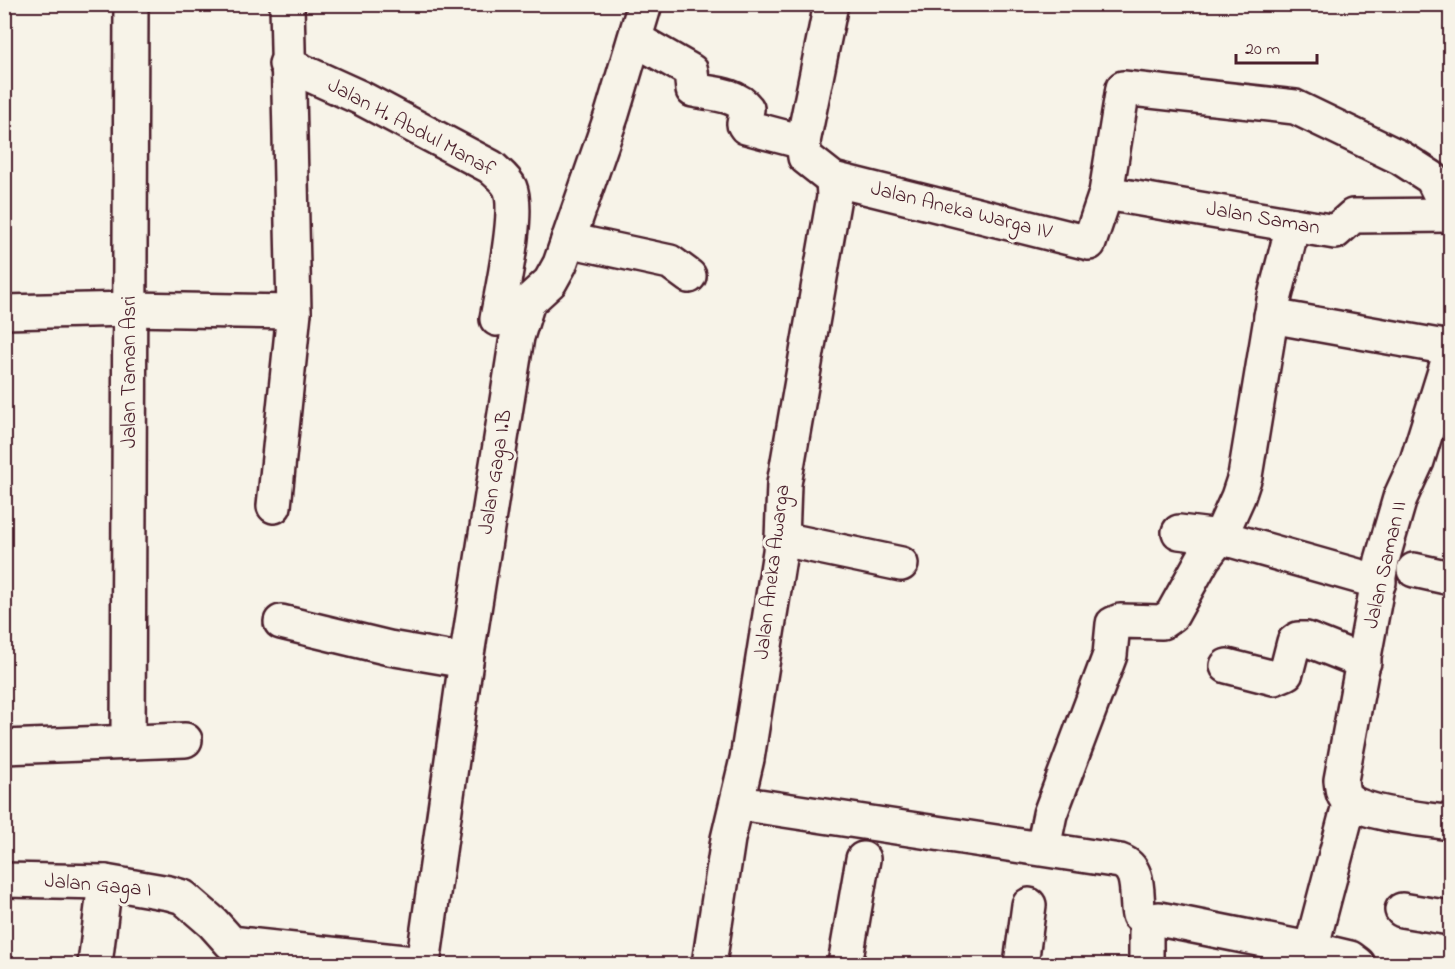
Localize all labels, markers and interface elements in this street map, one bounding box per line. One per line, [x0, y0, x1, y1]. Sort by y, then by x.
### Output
scale bar [1236, 27, 1317, 65]
text: 20 m [1245, 37, 1280, 63]
street label: Jalan H. Abdul Manaf [322, 71, 500, 185]
street label: Jalan Aneka Warga IV [867, 174, 1055, 250]
street label: Jalan Saman [1204, 194, 1322, 244]
street label: Jalan Taman Asri [115, 296, 145, 448]
street label: Jalan Gaga I.B [471, 407, 523, 537]
street label: Jalan Aneka Awarga [747, 483, 801, 661]
street label: Jalan Saman II [1357, 498, 1415, 632]
street label: Jalan Gaga I [43, 866, 153, 908]

